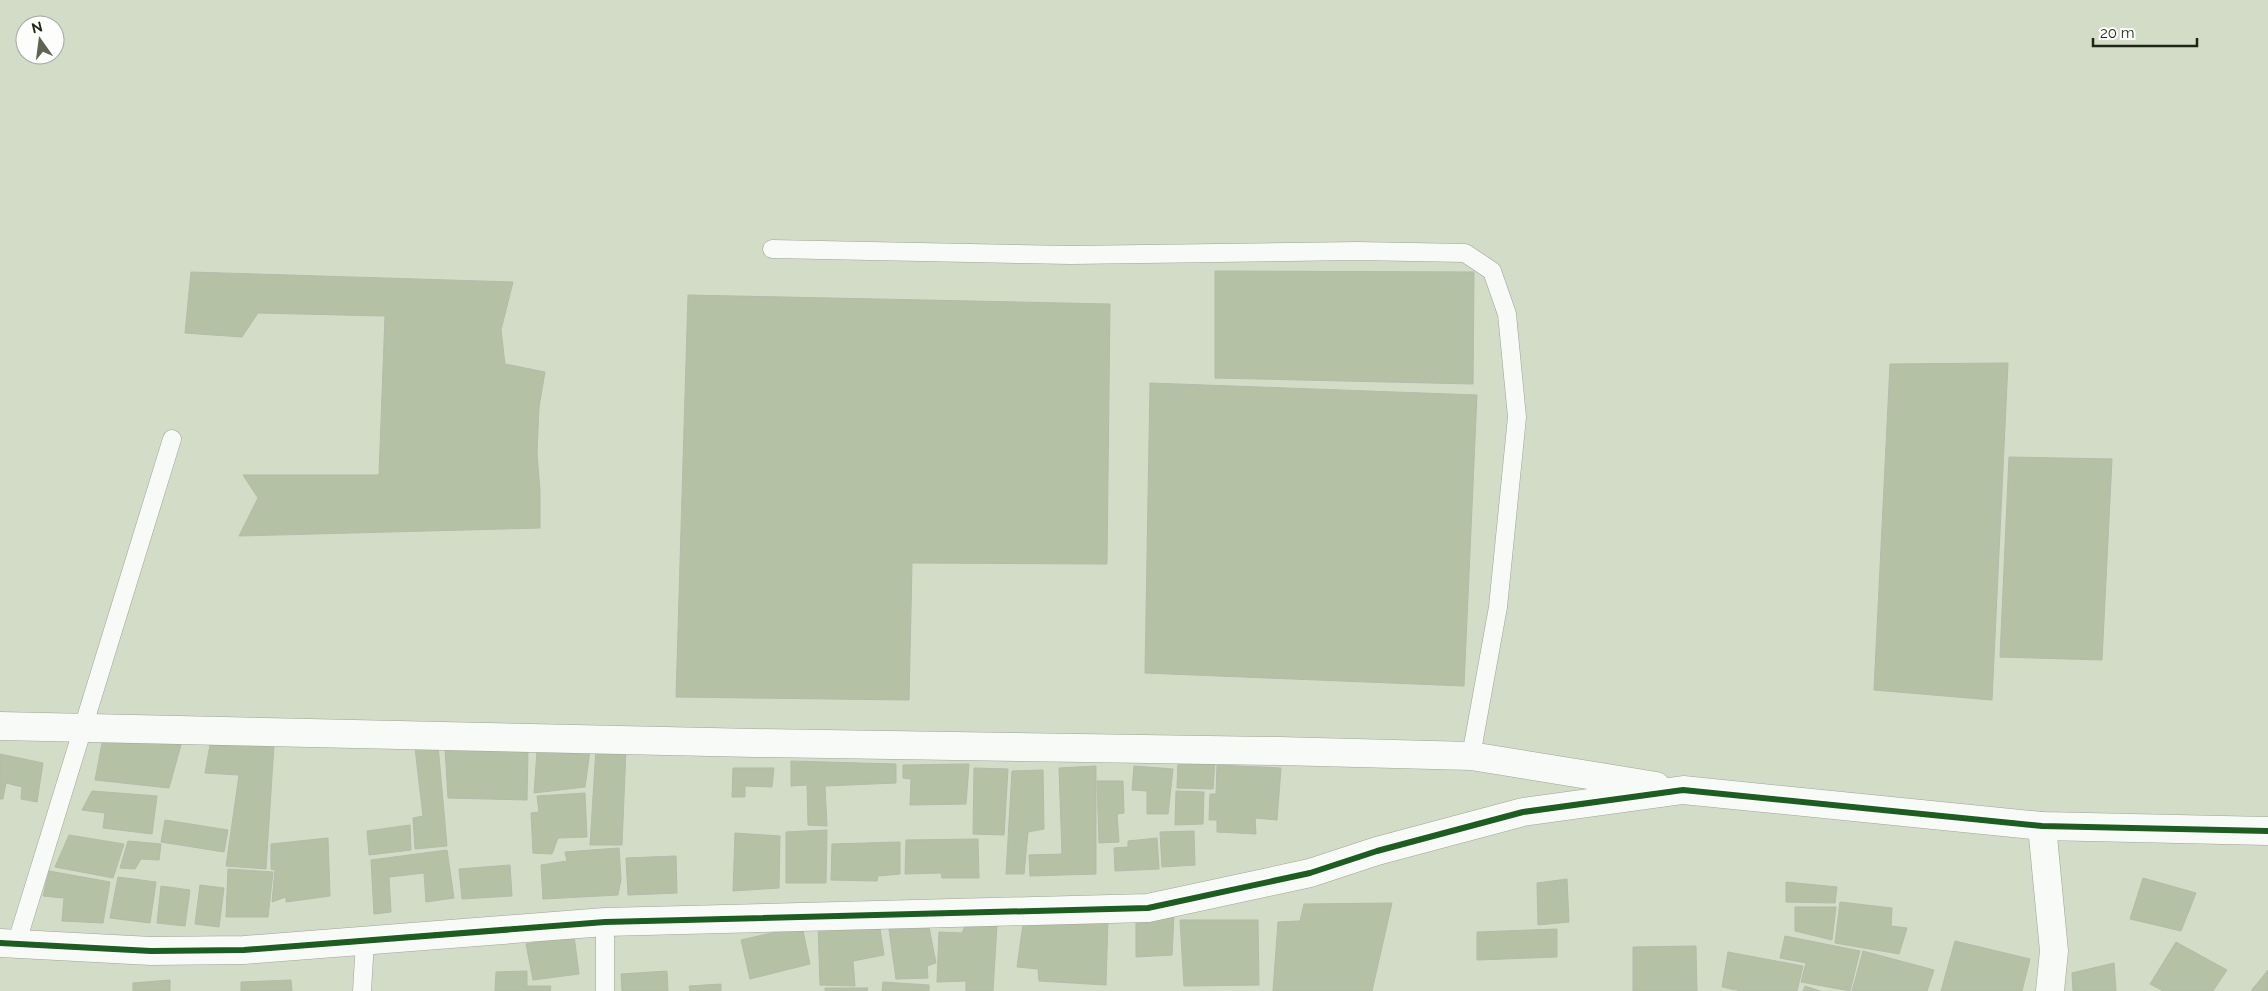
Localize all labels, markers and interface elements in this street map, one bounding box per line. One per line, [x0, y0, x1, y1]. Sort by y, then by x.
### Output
north arrow [15, 15, 65, 65]
scale bar [2093, 15, 2197, 47]
text: N [30, 18, 44, 36]
text: 20 m [2100, 24, 2135, 42]

